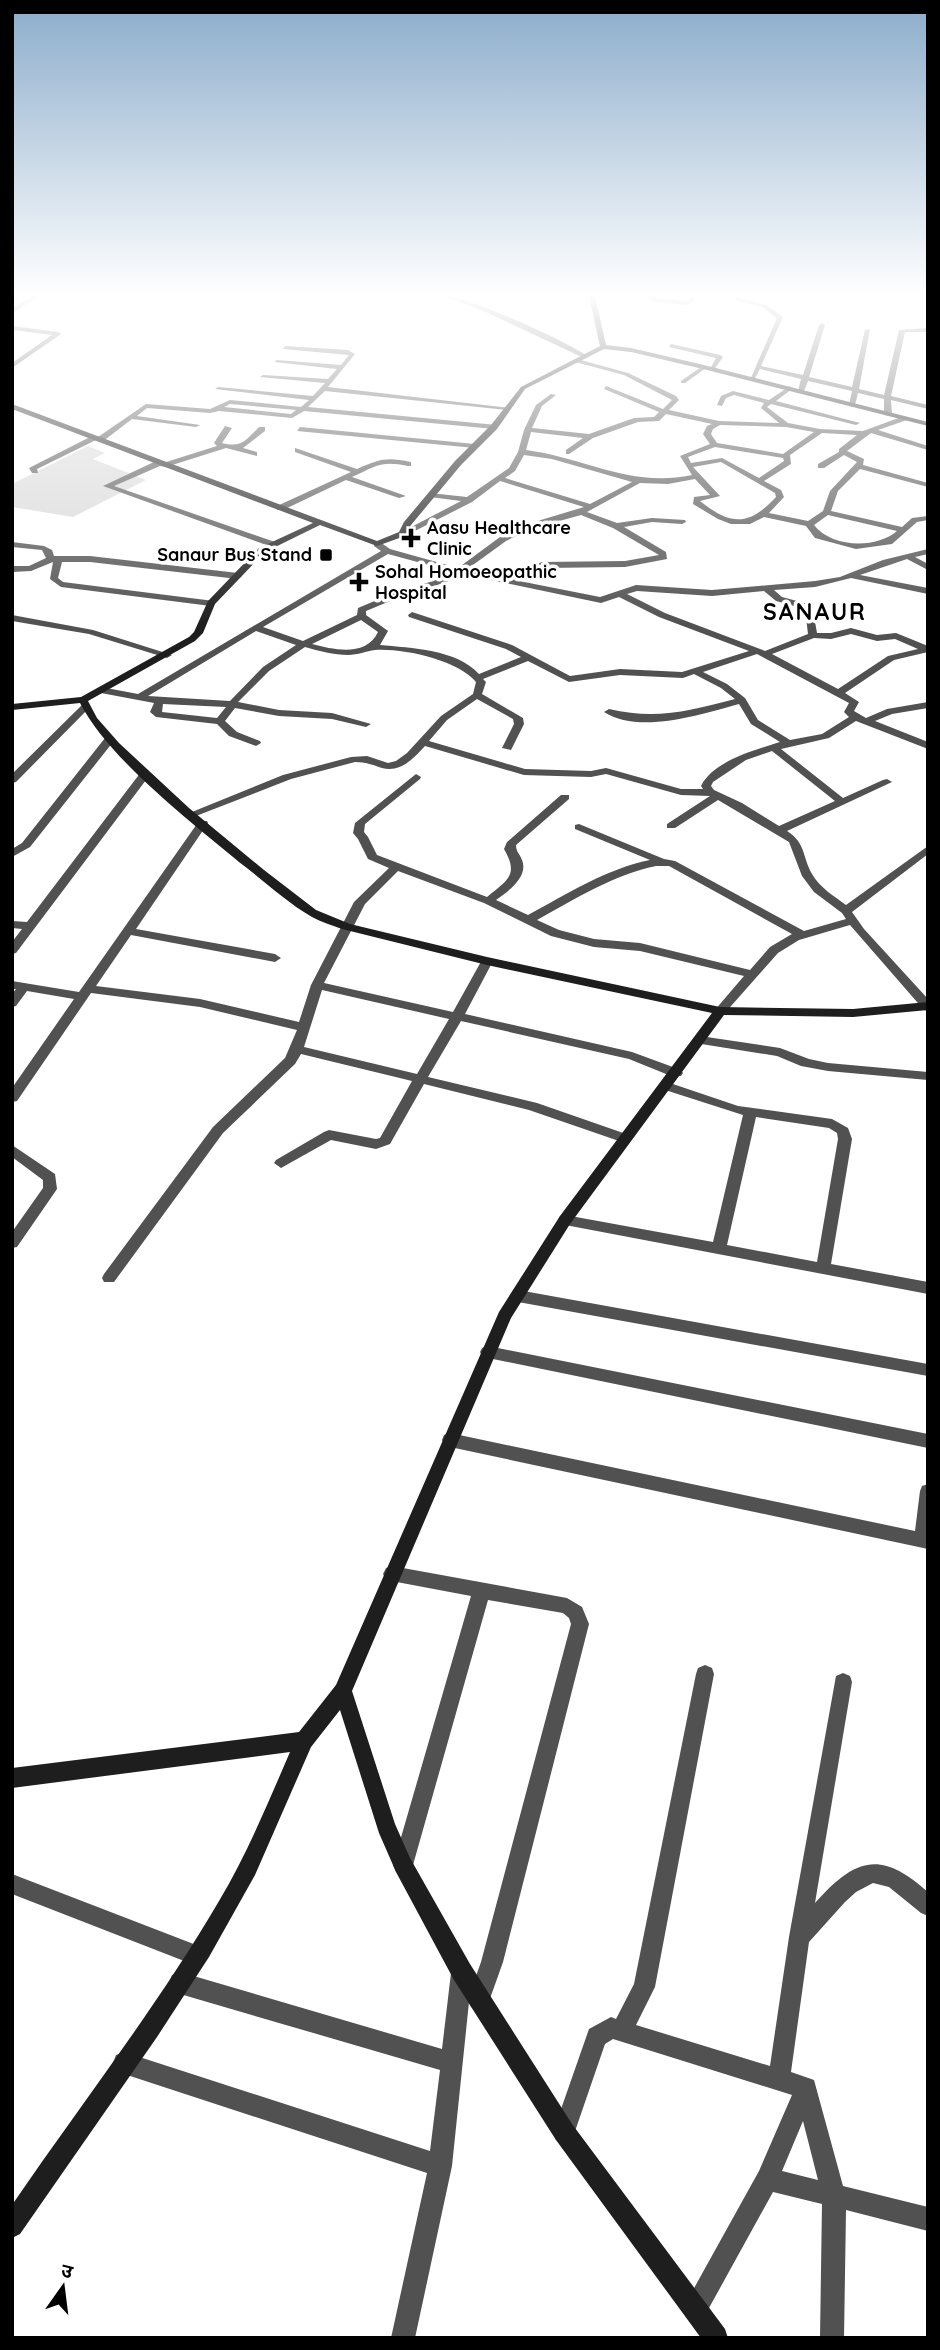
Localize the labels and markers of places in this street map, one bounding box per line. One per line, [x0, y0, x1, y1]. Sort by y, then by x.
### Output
place label: Aasu Healthcare Clinic [427, 516, 571, 560]
marker: Aasu Healthcare Clinic [401, 528, 421, 548]
place label: Sanaur Bus Stand [157, 543, 312, 566]
marker: Sanaur Bus Stand [318, 547, 334, 563]
place label: Sohal Homoeopathic Hospital [375, 560, 557, 604]
marker: Sohal Homoeopathic Hospital [349, 572, 369, 592]

